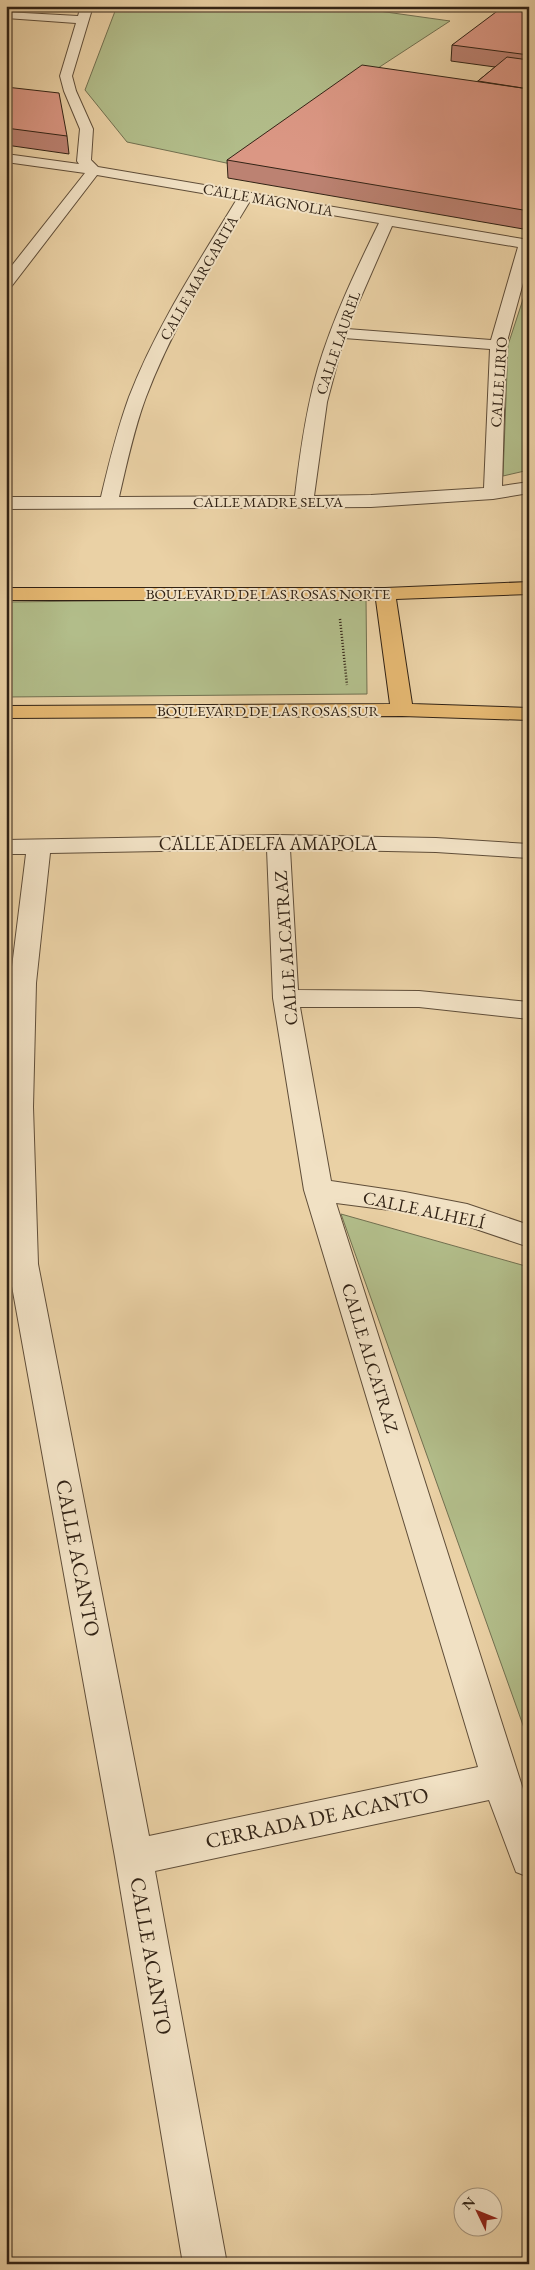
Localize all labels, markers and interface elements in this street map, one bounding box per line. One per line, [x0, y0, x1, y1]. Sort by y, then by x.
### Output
street label: CALLE MAGNOLIA [201, 179, 335, 220]
street label: CALLE MARGARITA [155, 211, 242, 344]
street label: CALLE LAUREL [311, 288, 364, 397]
street label: CALLE LIRIO [486, 336, 511, 428]
street label: CALLE MADRE SELVA [193, 492, 344, 511]
street label: BOULEVARD DE LAS ROSAS NORTE [146, 584, 391, 603]
street label: BOULEVARD DE LAS ROSAS SUR [157, 701, 379, 720]
street label: CALLE ADELFA AMAPOLA [159, 832, 378, 855]
street label: CALLE ALCATRAZ [269, 870, 302, 1026]
street label: CALLE ALHELÍ [361, 1185, 487, 1234]
street label: CALLE ALCATRAZ [337, 1280, 404, 1436]
street label: CALLE ACANTO [50, 1477, 107, 1639]
street label: CERRADA DE ACANTO [203, 1781, 431, 1854]
street label: CALLE ACANTO [124, 1875, 179, 2037]
north arrow [452, 2188, 502, 2238]
text: N [458, 2192, 479, 2213]

